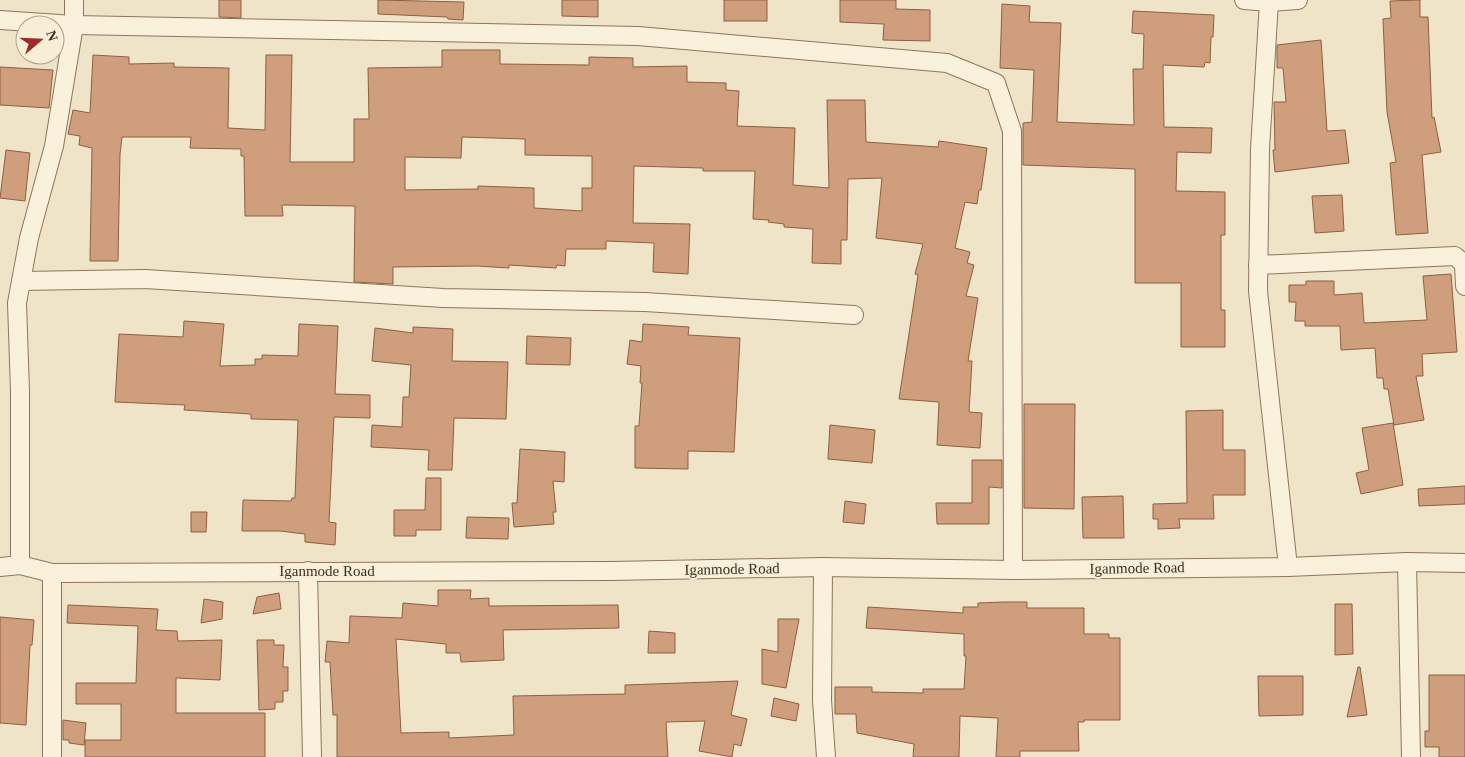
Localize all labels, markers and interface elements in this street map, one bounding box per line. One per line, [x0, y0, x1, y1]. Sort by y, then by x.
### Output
north arrow [15, 15, 65, 65]
text: N [43, 29, 61, 43]
street label: Iganmode Road [1089, 559, 1185, 577]
street label: Iganmode Road [684, 560, 780, 578]
street label: Iganmode Road [279, 563, 375, 579]

